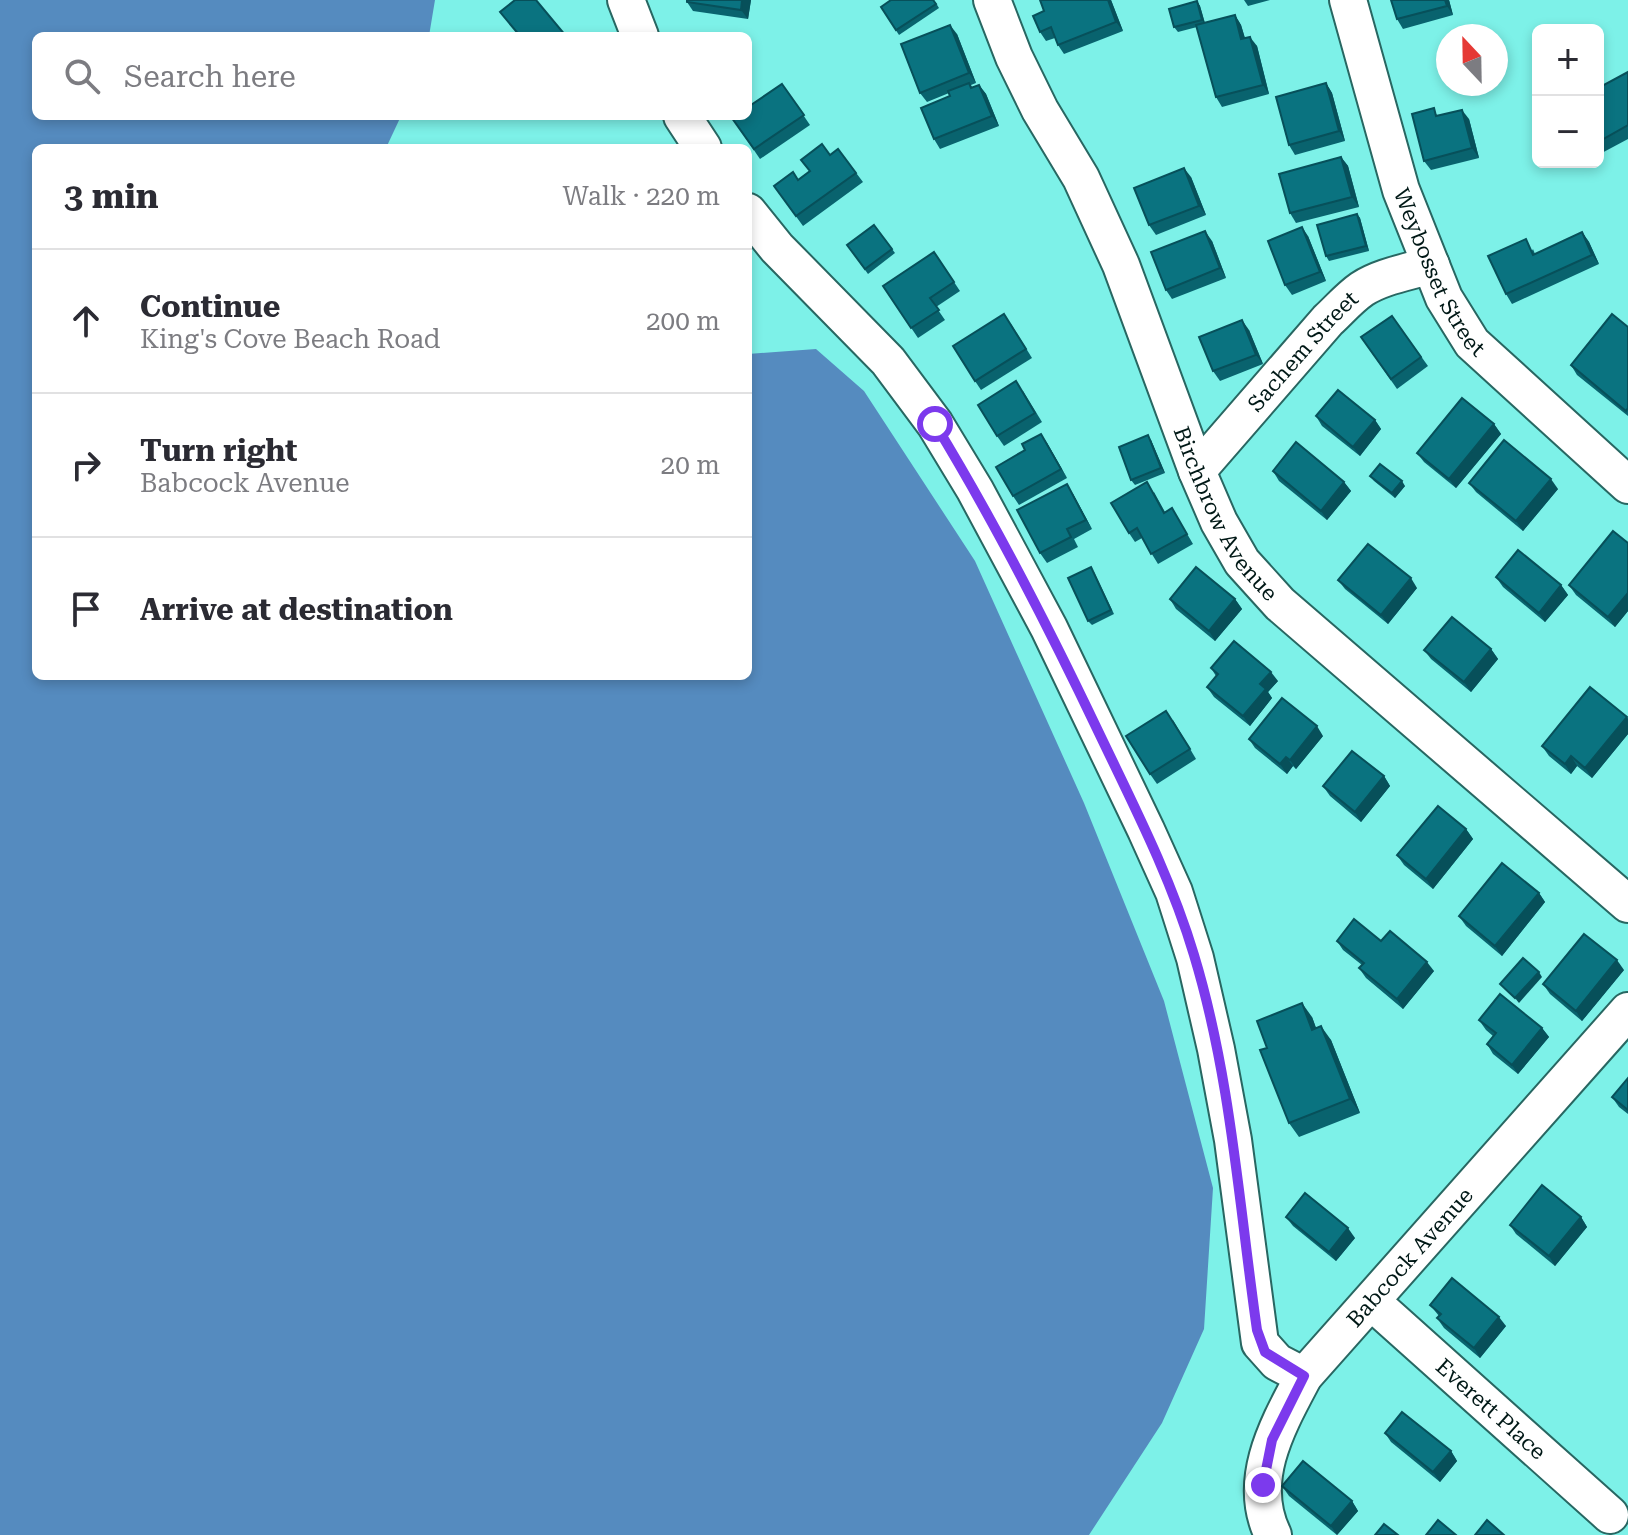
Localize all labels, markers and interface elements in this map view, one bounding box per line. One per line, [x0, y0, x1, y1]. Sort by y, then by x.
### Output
north arrow [1436, 24, 1508, 96]
map controls [1532, 24, 1604, 168]
button: + [1532, 24, 1604, 96]
search box [32, 32, 752, 120]
icon: search [60, 54, 104, 98]
text: Search here [124, 59, 296, 94]
button: − [1532, 96, 1604, 168]
text: 3 min [64, 176, 159, 216]
text: Walk · 220 m [562, 181, 720, 211]
street label: Weybosset Street [1389, 185, 1490, 362]
street label: Sachem Street [1243, 286, 1363, 416]
text: Continue [140, 289, 280, 324]
icon: ahead [64, 299, 108, 343]
text: 200 m [646, 306, 720, 336]
text: King's Cove Beach Road [140, 324, 441, 354]
route start [917, 406, 953, 442]
street label: Birchbrow Avenue [1169, 423, 1283, 606]
text: Turn right [140, 433, 297, 468]
icon: right [64, 443, 108, 487]
text: 20 m [661, 450, 720, 480]
text: Babcock Avenue [140, 468, 349, 498]
icon: arrive [64, 587, 108, 631]
text: Arrive at destination [140, 592, 453, 627]
street label: Babcock Avenue [1342, 1183, 1478, 1332]
street label: Everett Place [1431, 1354, 1551, 1465]
route end [1245, 1467, 1281, 1503]

